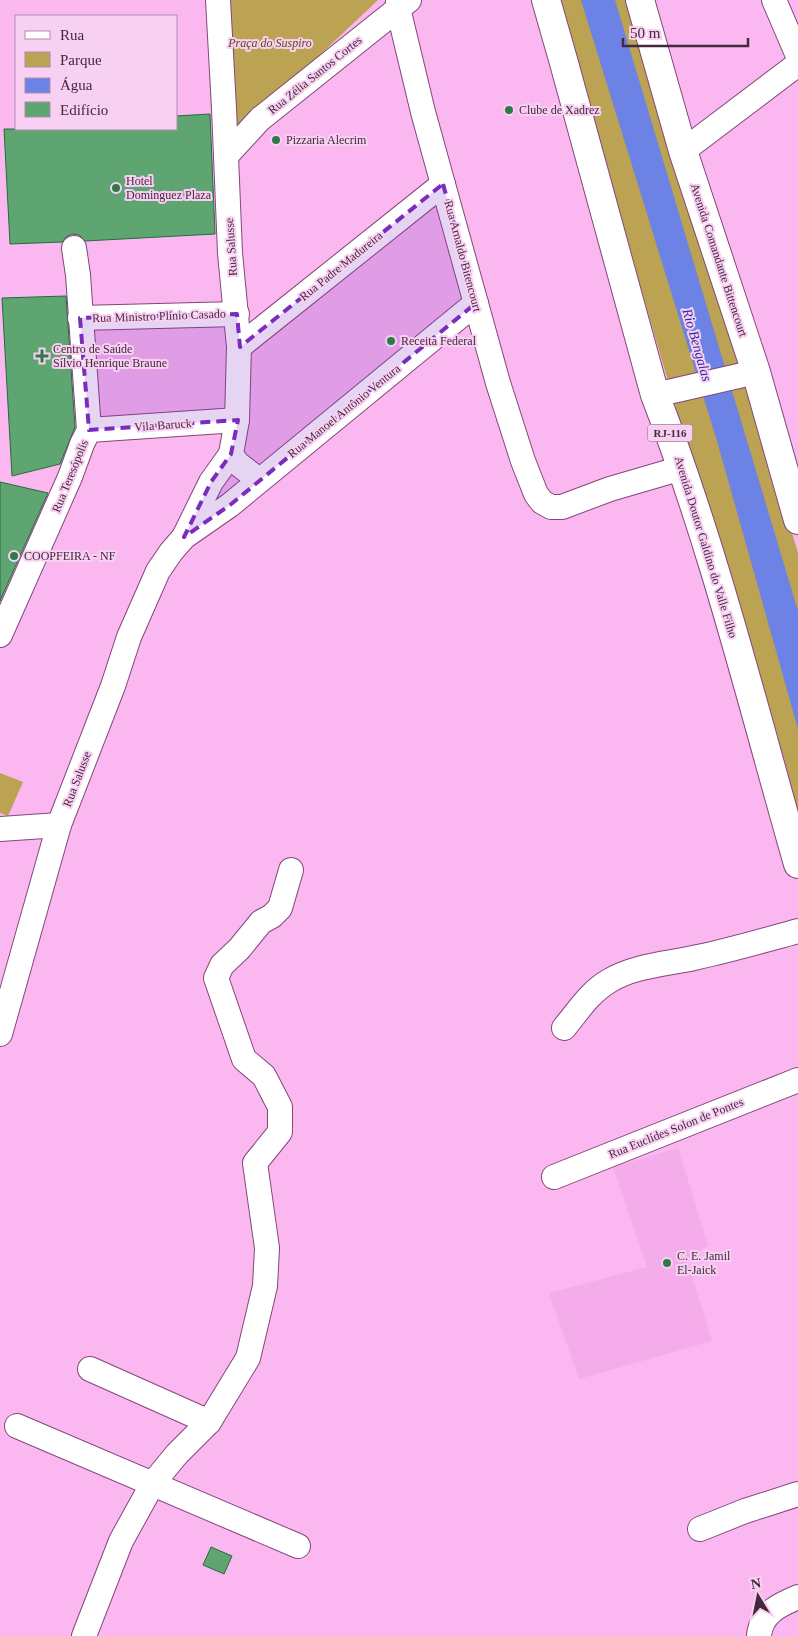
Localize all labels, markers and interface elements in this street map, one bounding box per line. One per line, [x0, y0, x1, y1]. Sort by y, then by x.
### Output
legend [15, 15, 178, 130]
scale bar [623, 15, 748, 47]
text: 50 m [630, 25, 661, 41]
text: Rua [60, 27, 85, 43]
street label: Rua Zélia Santos Cortes [265, 33, 365, 117]
park label: Praça do Suspiro [227, 36, 312, 50]
text: Parque [60, 52, 102, 68]
text: Água [60, 77, 93, 93]
text: Edifício [60, 102, 108, 118]
place label: Clube de Xadrez [519, 103, 600, 117]
marker: Clube de Xadrez [503, 104, 515, 116]
place label: Pizzaria Alecrim [286, 133, 367, 147]
marker: Pizzaria Alecrim [270, 134, 282, 146]
place label: Hotel Dominguez Plaza [126, 174, 212, 202]
marker: Hotel Dominguez Plaza [110, 182, 122, 194]
street label: Avenida Comandante Bittencourt [688, 182, 751, 339]
street label: Rua Arnaldo Bitencourt [441, 199, 485, 314]
street label: Rua Salusse [222, 217, 240, 277]
street label: Rua Padre Madureira [297, 228, 386, 304]
water label: Rio Bengalas [679, 306, 715, 384]
street label: Rua Ministro Plínio Casado [92, 307, 226, 325]
place label: Receita Federal [401, 334, 477, 348]
marker: Receita Federal [385, 335, 397, 347]
place label: Centro de Saúde Sílvio Henrique Braune [53, 342, 167, 370]
marker: Centro de Saúde Sílvio Henrique Braune [35, 349, 49, 363]
street label: Rua Manoel Antônio Ventura [285, 361, 404, 461]
street label: Vila Baruck [134, 416, 192, 434]
road number: RJ-116 [648, 424, 692, 442]
street label: Rua Teresópolis [49, 437, 91, 514]
street label: Avenida Doutor Galdino do Valle Filho [672, 454, 740, 640]
place label: COOPFEIRA - NF [24, 549, 116, 563]
marker: COOPFEIRA - NF [8, 550, 20, 562]
street label: Rua Salusse [60, 749, 94, 809]
street label: Rua Euclídes Solon de Pontes [607, 1094, 746, 1161]
place label: C. E. Jamil El-Jaick [677, 1249, 731, 1277]
marker: C. E. Jamil El-Jaick [661, 1257, 673, 1269]
north arrow [733, 1571, 783, 1621]
text: N [750, 1575, 762, 1592]

